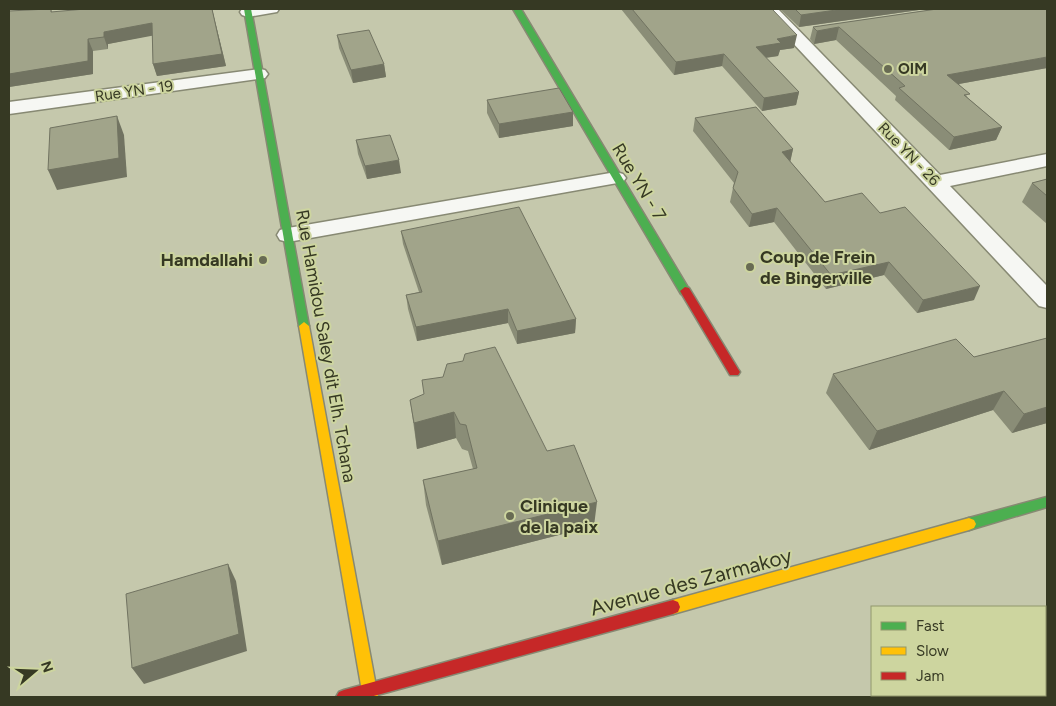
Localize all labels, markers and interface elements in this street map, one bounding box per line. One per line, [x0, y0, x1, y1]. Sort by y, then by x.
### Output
place label: OIM [898, 60, 927, 78]
marker: OIM [882, 63, 894, 75]
street label: Rue YN - 19 [94, 77, 174, 105]
street label: Rue YN - 26 [874, 119, 944, 190]
street label: Rue YN - 7 [607, 139, 671, 225]
street label: Rue Hamidou Saley dit Elh. Tchana [291, 208, 361, 484]
place label: Coup de Frein de Bingerville [760, 246, 875, 289]
place label: Hamdallahi [160, 249, 253, 271]
marker: Hamdallahi [257, 254, 269, 266]
marker: Coup de Frein de Bingerville [744, 261, 756, 273]
place label: Clinique de la paix [520, 495, 598, 538]
marker: Clinique de la paix [504, 510, 516, 522]
street label: Avenue des Zarmakoy [587, 543, 794, 620]
legend [871, 606, 1046, 696]
text: Fast [916, 617, 945, 635]
text: Slow [916, 642, 949, 660]
north arrow [10, 646, 60, 696]
text: N [37, 659, 57, 675]
text: Jam [916, 667, 944, 685]

